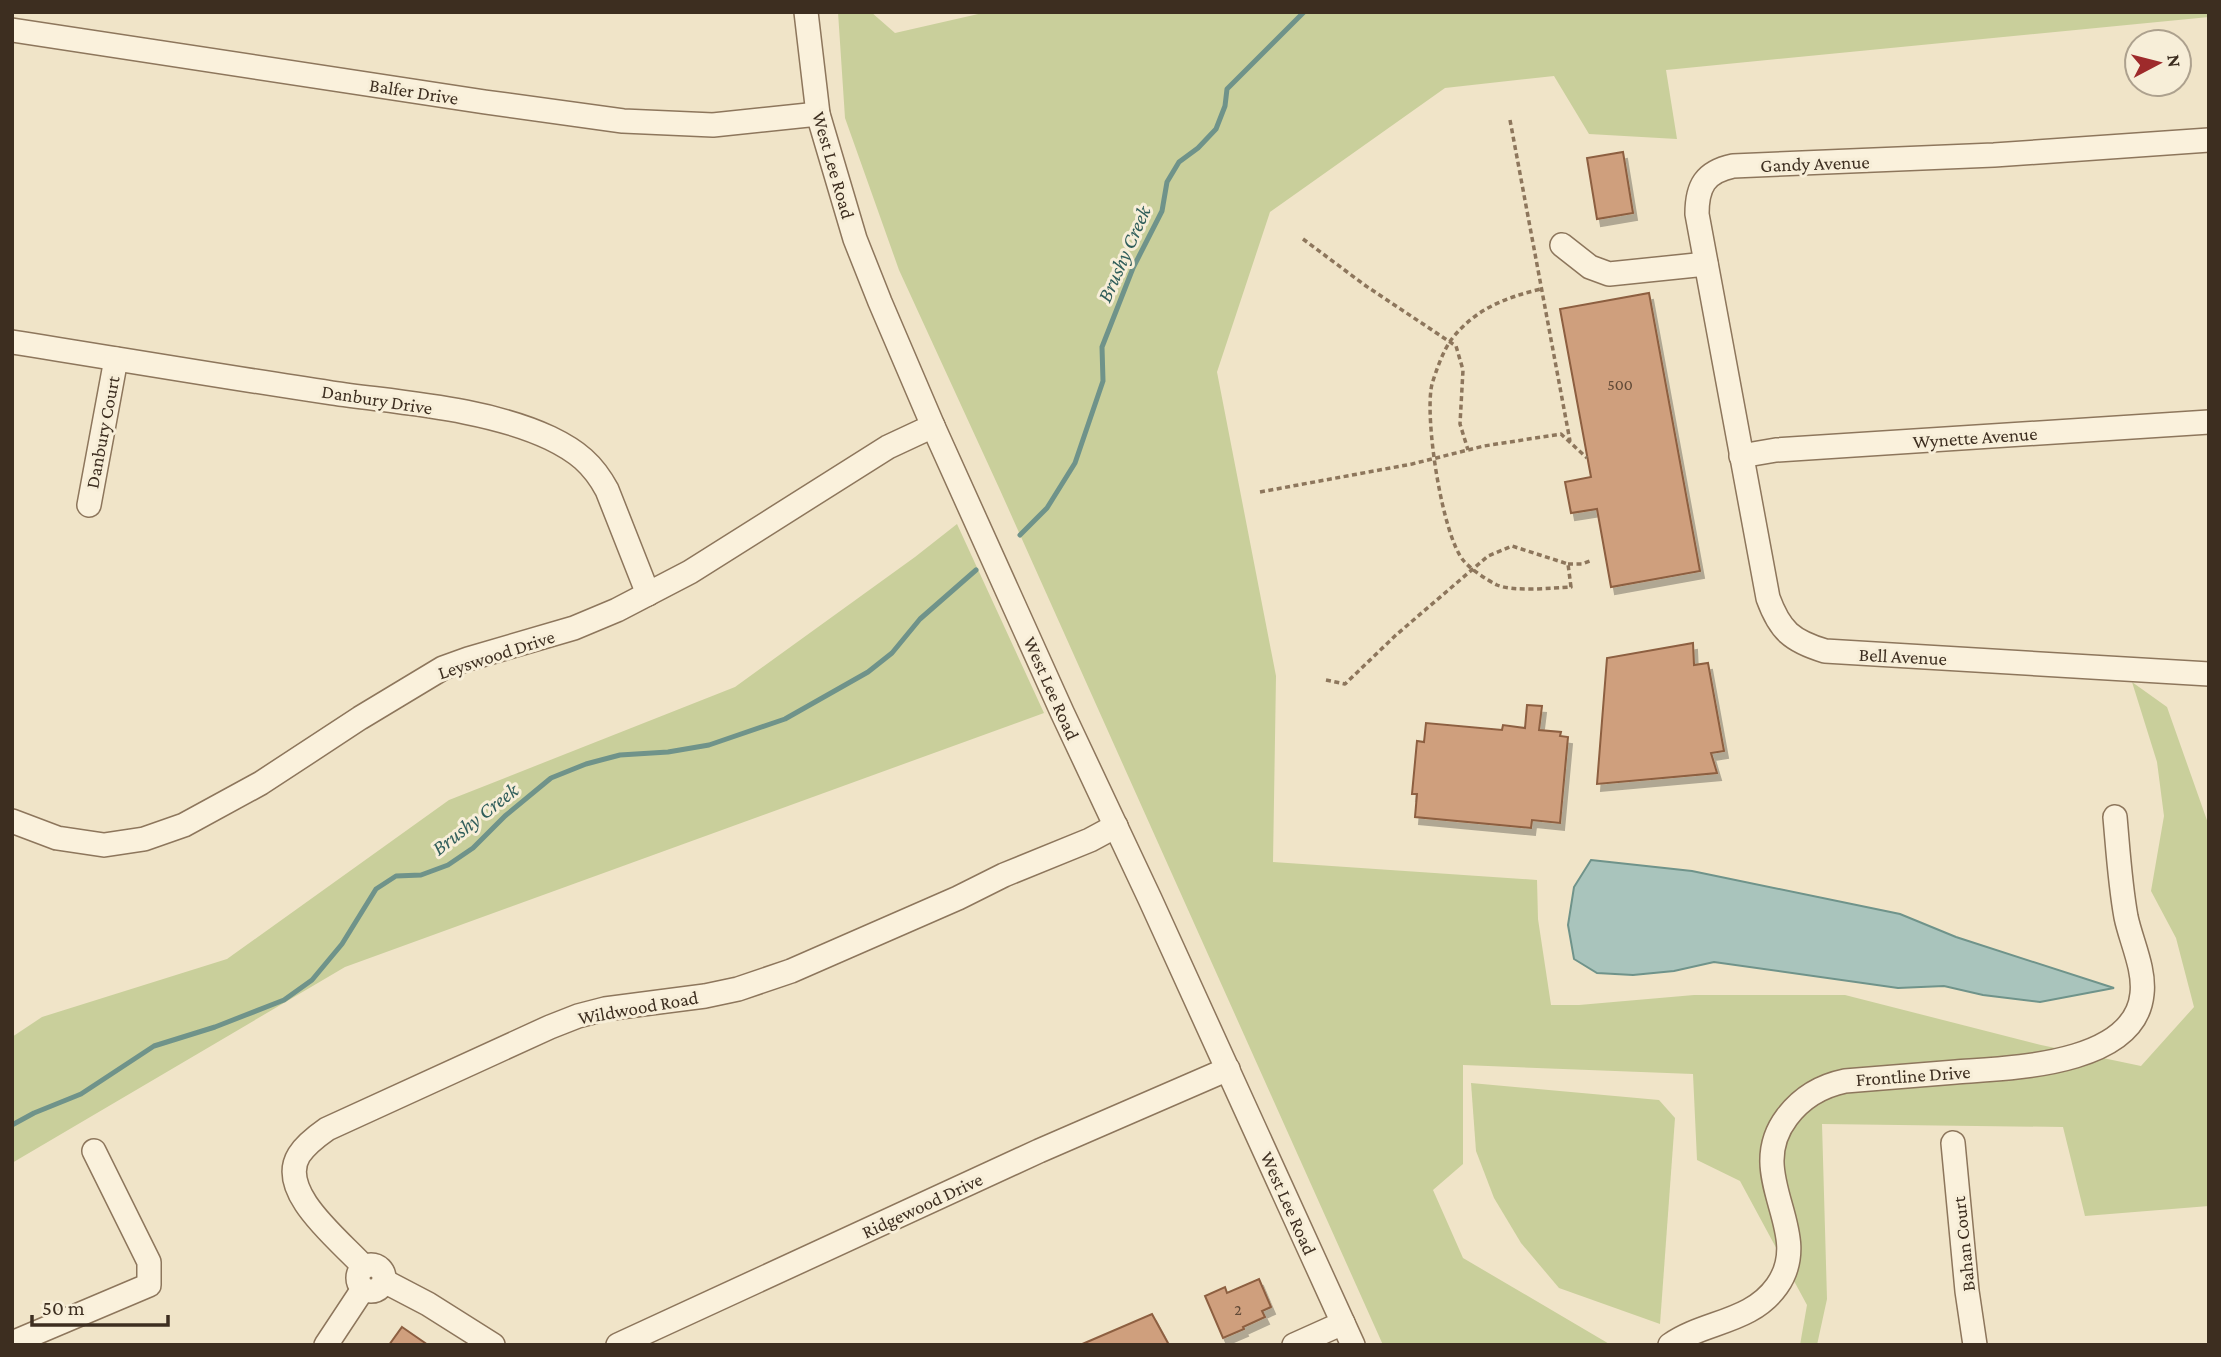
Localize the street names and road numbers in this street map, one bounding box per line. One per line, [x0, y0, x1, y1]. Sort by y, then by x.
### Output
street label: Balfer Drive [368, 74, 460, 109]
street label: West Lee Road [808, 109, 859, 221]
street label: Gandy Avenue [1760, 151, 1870, 176]
street label: Danbury Court [81, 373, 124, 490]
street label: Danbury Drive [320, 380, 434, 419]
street label: Wynette Avenue [1912, 423, 2038, 452]
street label: Leyswood Drive [435, 626, 557, 683]
street label: West Lee Road [1019, 633, 1084, 743]
street label: Bell Avenue [1858, 644, 1948, 669]
street label: Wildwood Road [576, 987, 700, 1028]
street label: Frontline Drive [1855, 1061, 1971, 1090]
street label: West Lee Road [1256, 1148, 1321, 1258]
street label: Ridgewood Drive [859, 1168, 986, 1243]
street label: Bahan Court [1948, 1195, 1979, 1293]

